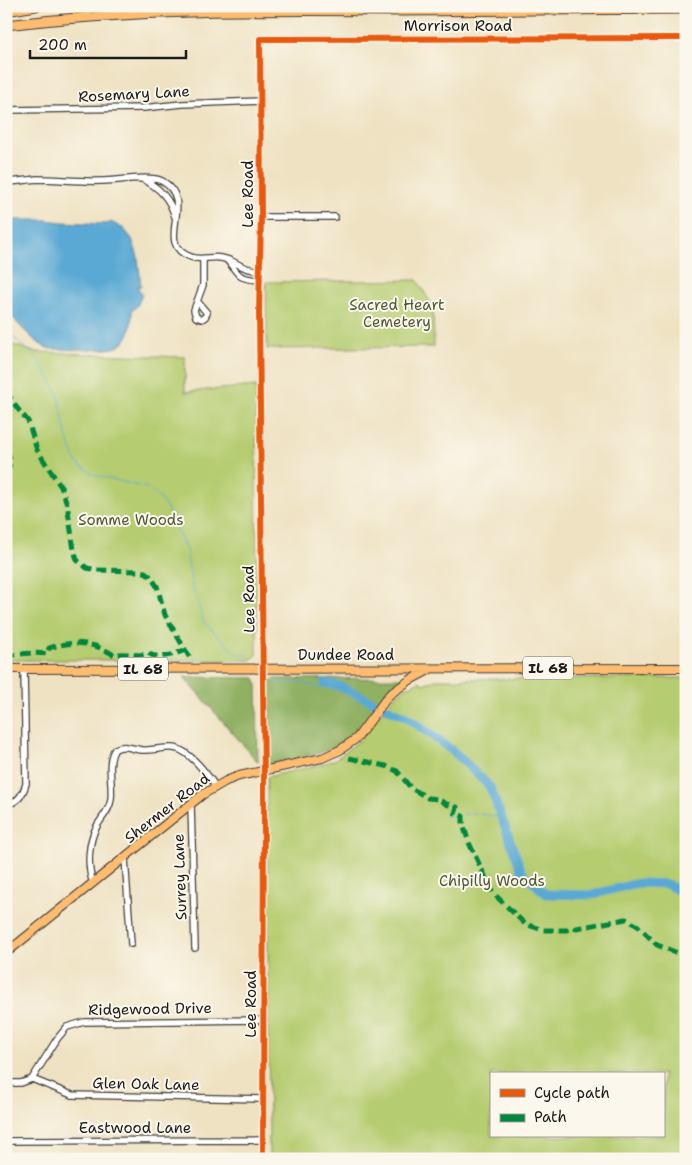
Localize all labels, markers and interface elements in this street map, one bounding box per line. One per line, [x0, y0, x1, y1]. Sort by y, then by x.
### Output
street label: Morrison Road [404, 16, 513, 36]
scale bar [30, 28, 186, 60]
text: 200 m [38, 35, 87, 55]
street label: Rosemary Lane [78, 81, 190, 107]
street label: Lee Road [238, 160, 258, 228]
park label: Sacred Heart Cemetery [349, 295, 445, 332]
park label: Somme Woods [78, 510, 184, 530]
street label: Lee Road [238, 565, 260, 633]
street label: Dundee Road [298, 645, 395, 665]
road number: IL 68 [523, 656, 573, 680]
road number: IL 68 [118, 658, 168, 681]
street label: Shermer Road [120, 768, 214, 848]
street label: Surrey Lane [168, 833, 192, 921]
park label: Chipilly Woods [439, 871, 545, 891]
street label: Lee Road [241, 970, 261, 1038]
street label: Ridgewood Drive [88, 998, 212, 1020]
legend [490, 1072, 664, 1138]
street label: Glen Oak Lane [92, 1073, 200, 1095]
text: Cycle path [534, 1083, 610, 1103]
text: Path [534, 1107, 567, 1127]
street label: Eastwood Lane [79, 1118, 191, 1138]

